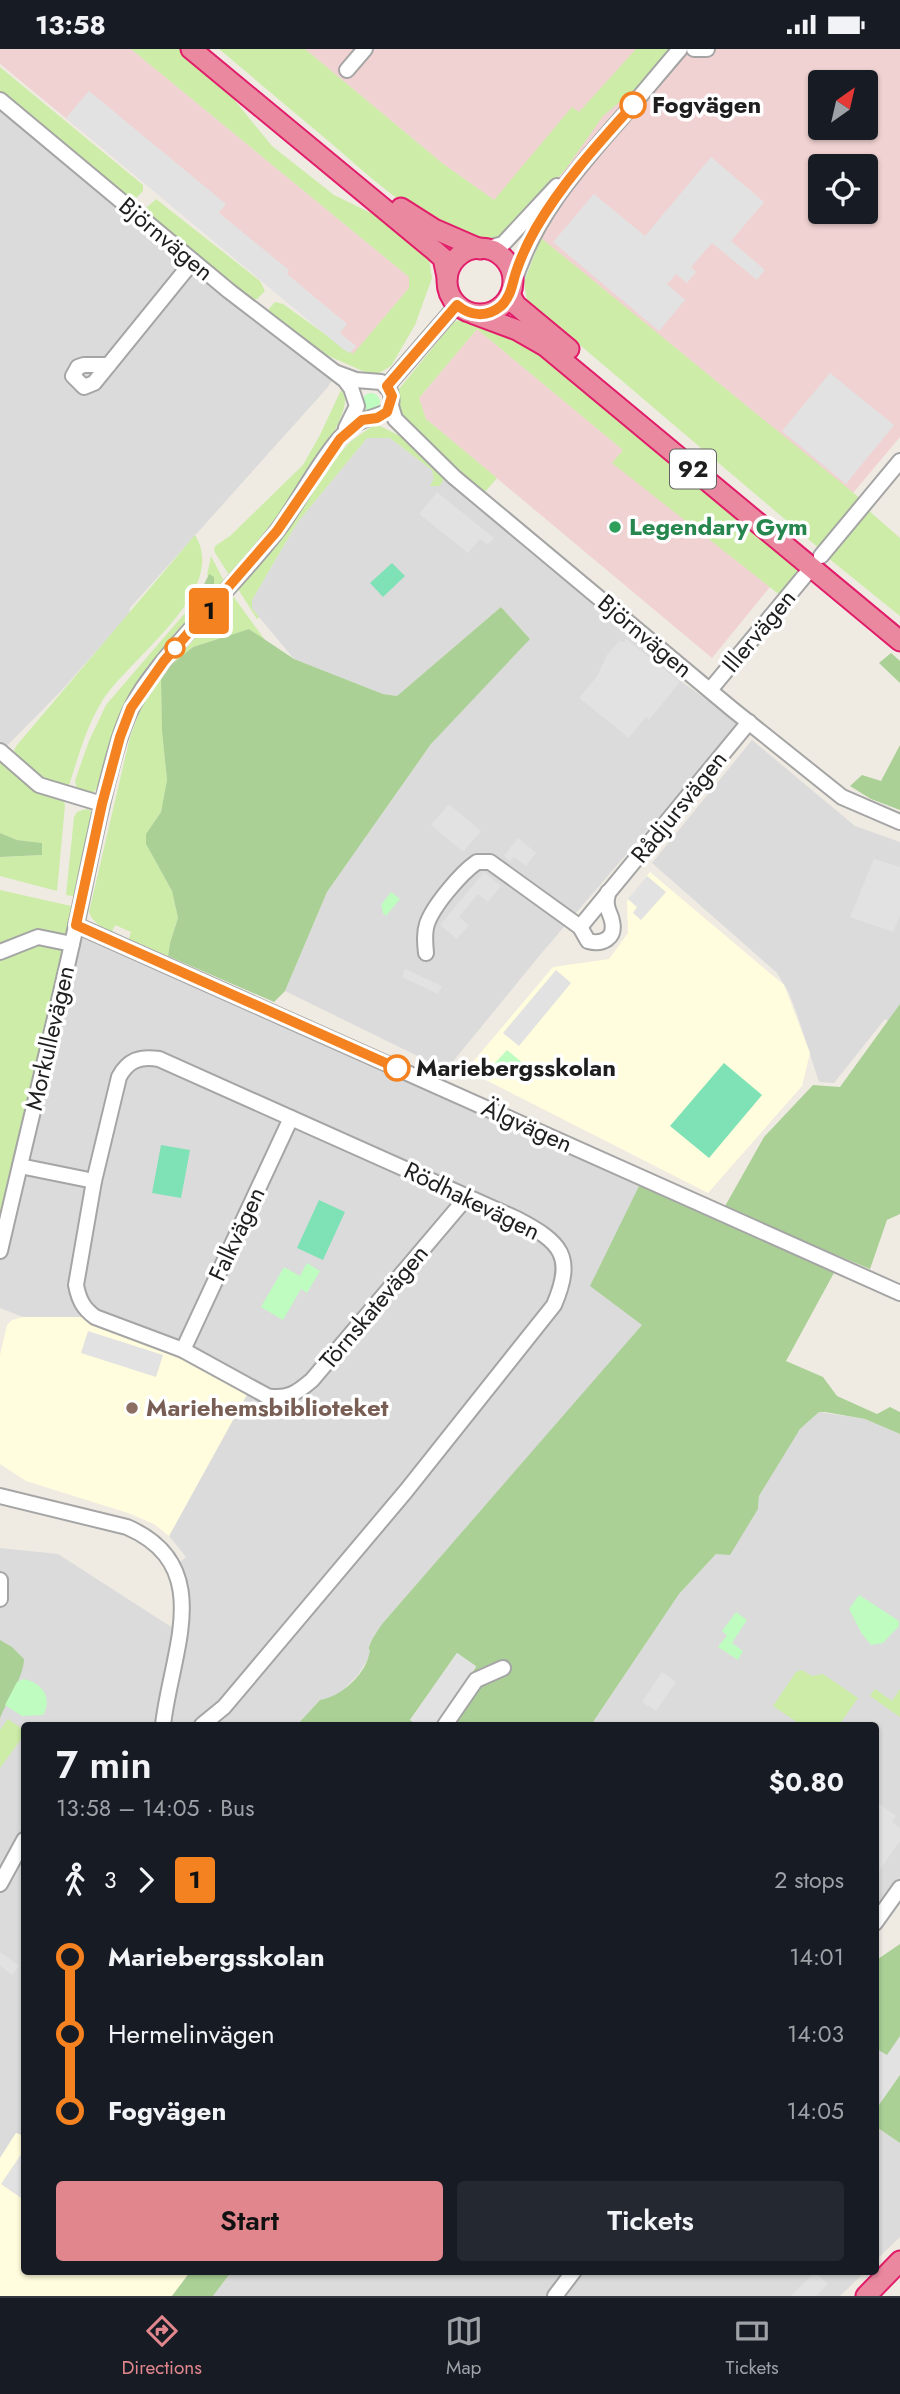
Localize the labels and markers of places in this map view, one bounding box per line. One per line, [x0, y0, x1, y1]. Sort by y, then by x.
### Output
place label: Fogvägen [652, 87, 761, 122]
marker: Fogvägen [620, 92, 646, 118]
place label: Legendary Gym [629, 509, 808, 544]
marker: Legendary Gym [607, 519, 623, 535]
unlabelled marker [165, 638, 185, 658]
place label: Mariebergsskolan [416, 1050, 616, 1085]
marker: Mariebergsskolan [384, 1055, 410, 1081]
place label: Mariehemsbiblioteket [146, 1390, 389, 1425]
marker: Mariehemsbiblioteket [124, 1400, 140, 1416]

